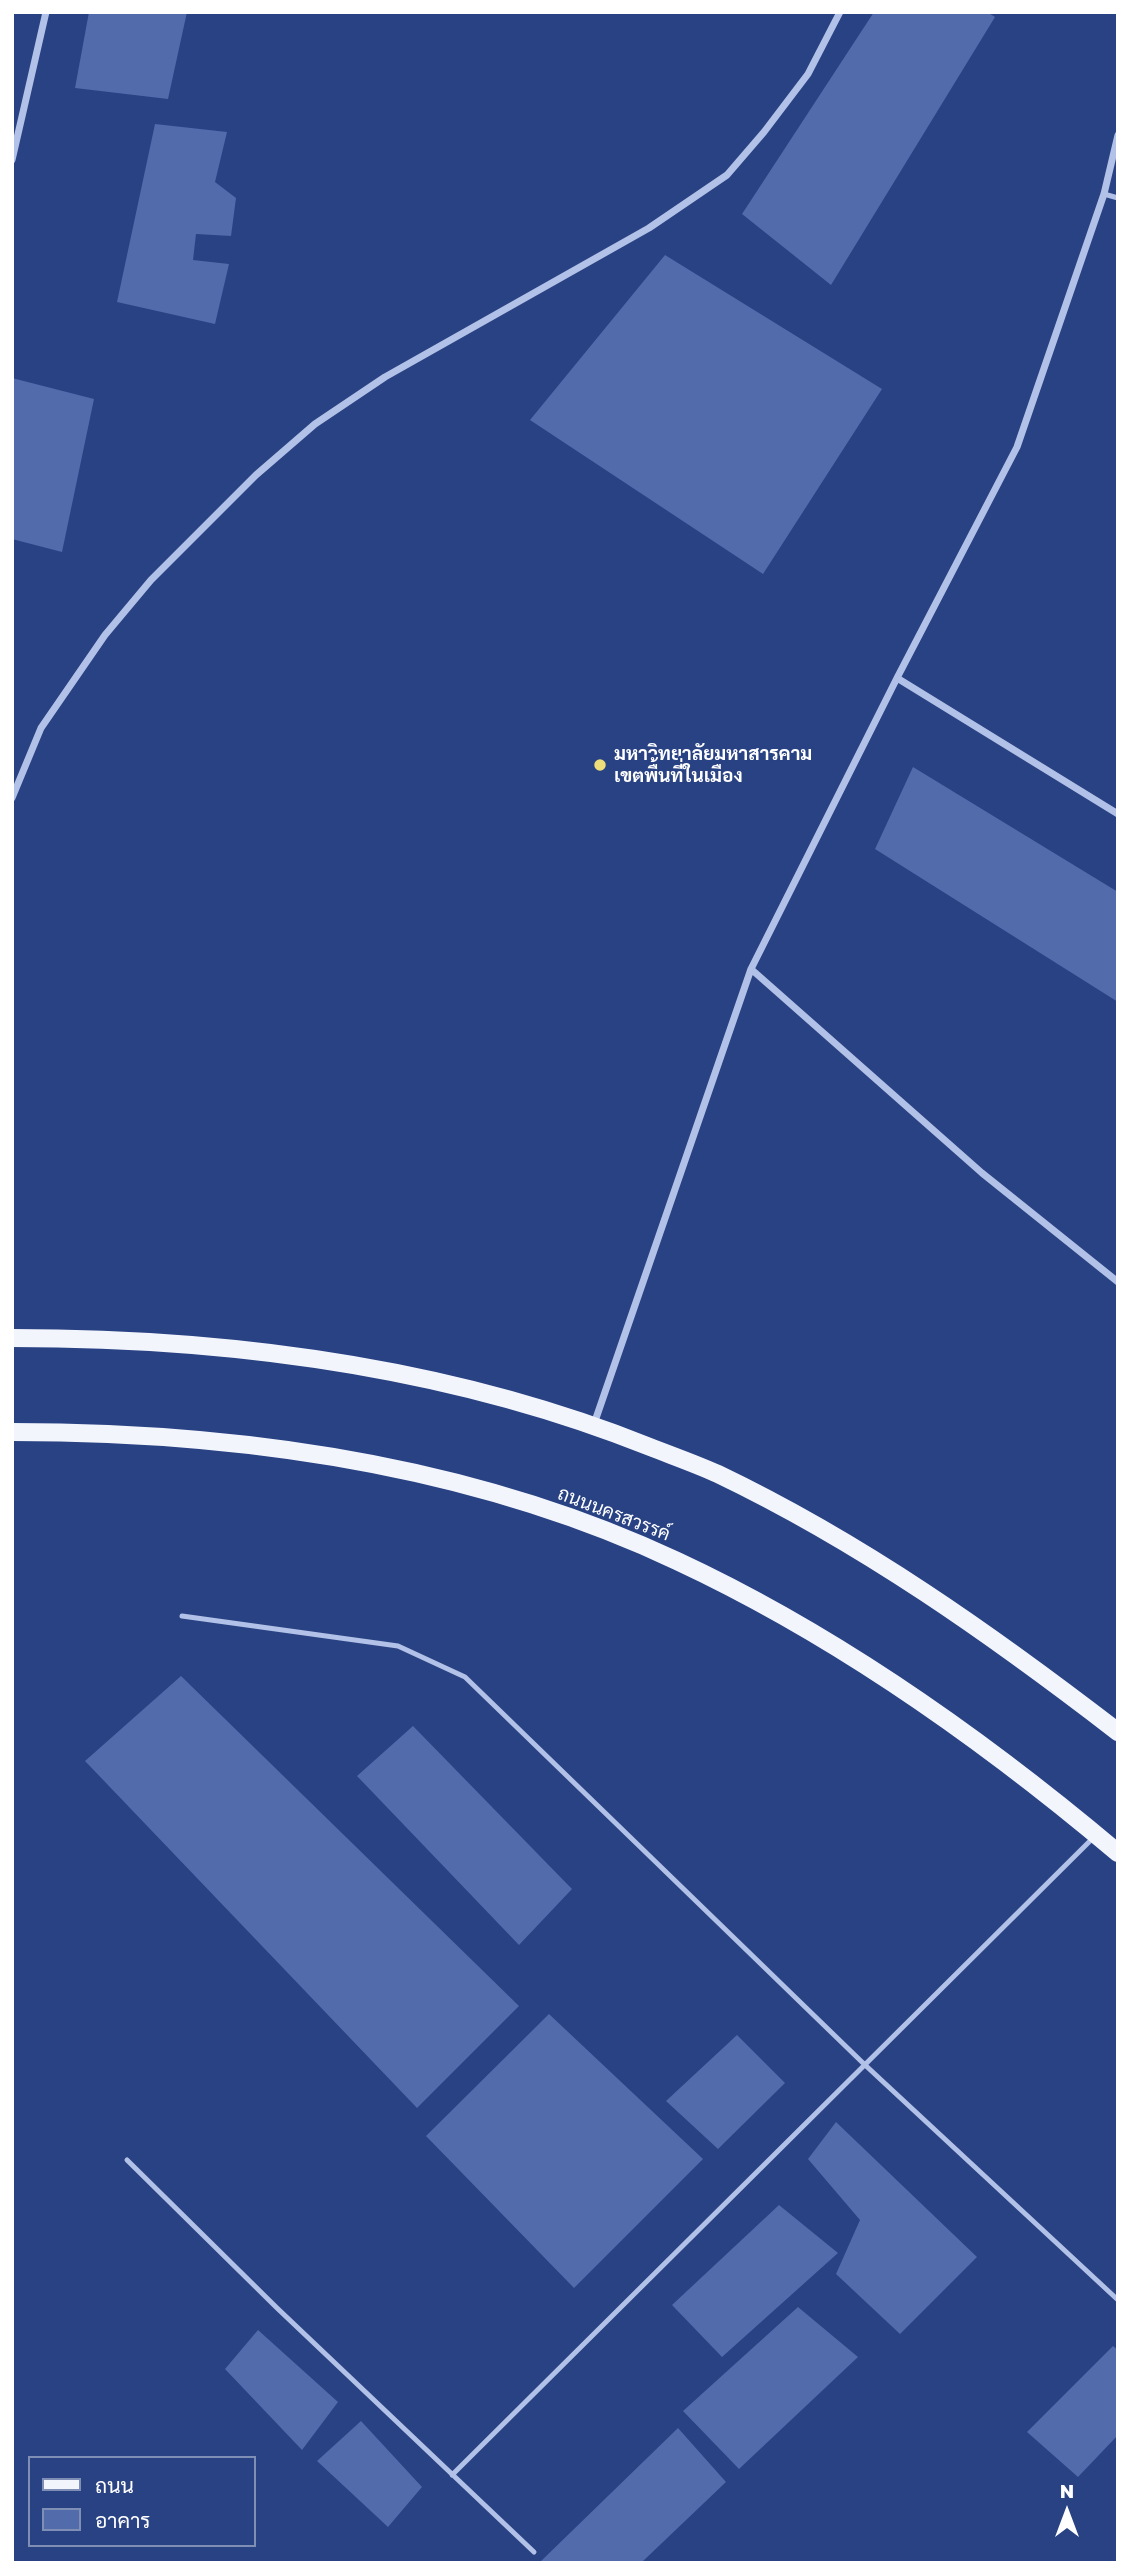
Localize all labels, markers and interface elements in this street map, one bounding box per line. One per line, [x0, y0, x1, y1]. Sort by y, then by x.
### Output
place label: มหาวิทยาลัยมหาสารคาม เขตพื้นที่ในเมือง [614, 743, 812, 787]
marker: มหาวิทยาลัยมหาสารคาม เขตพื้นที่ในเมือง [592, 757, 608, 773]
street label: ถนนนครสวรรค์ [555, 1482, 673, 1546]
legend [28, 2456, 256, 2547]
text: ถนน [95, 2472, 134, 2498]
north arrow [1032, 2477, 1102, 2547]
text: N [1060, 2479, 1074, 2502]
text: อาคาร [95, 2507, 151, 2533]

